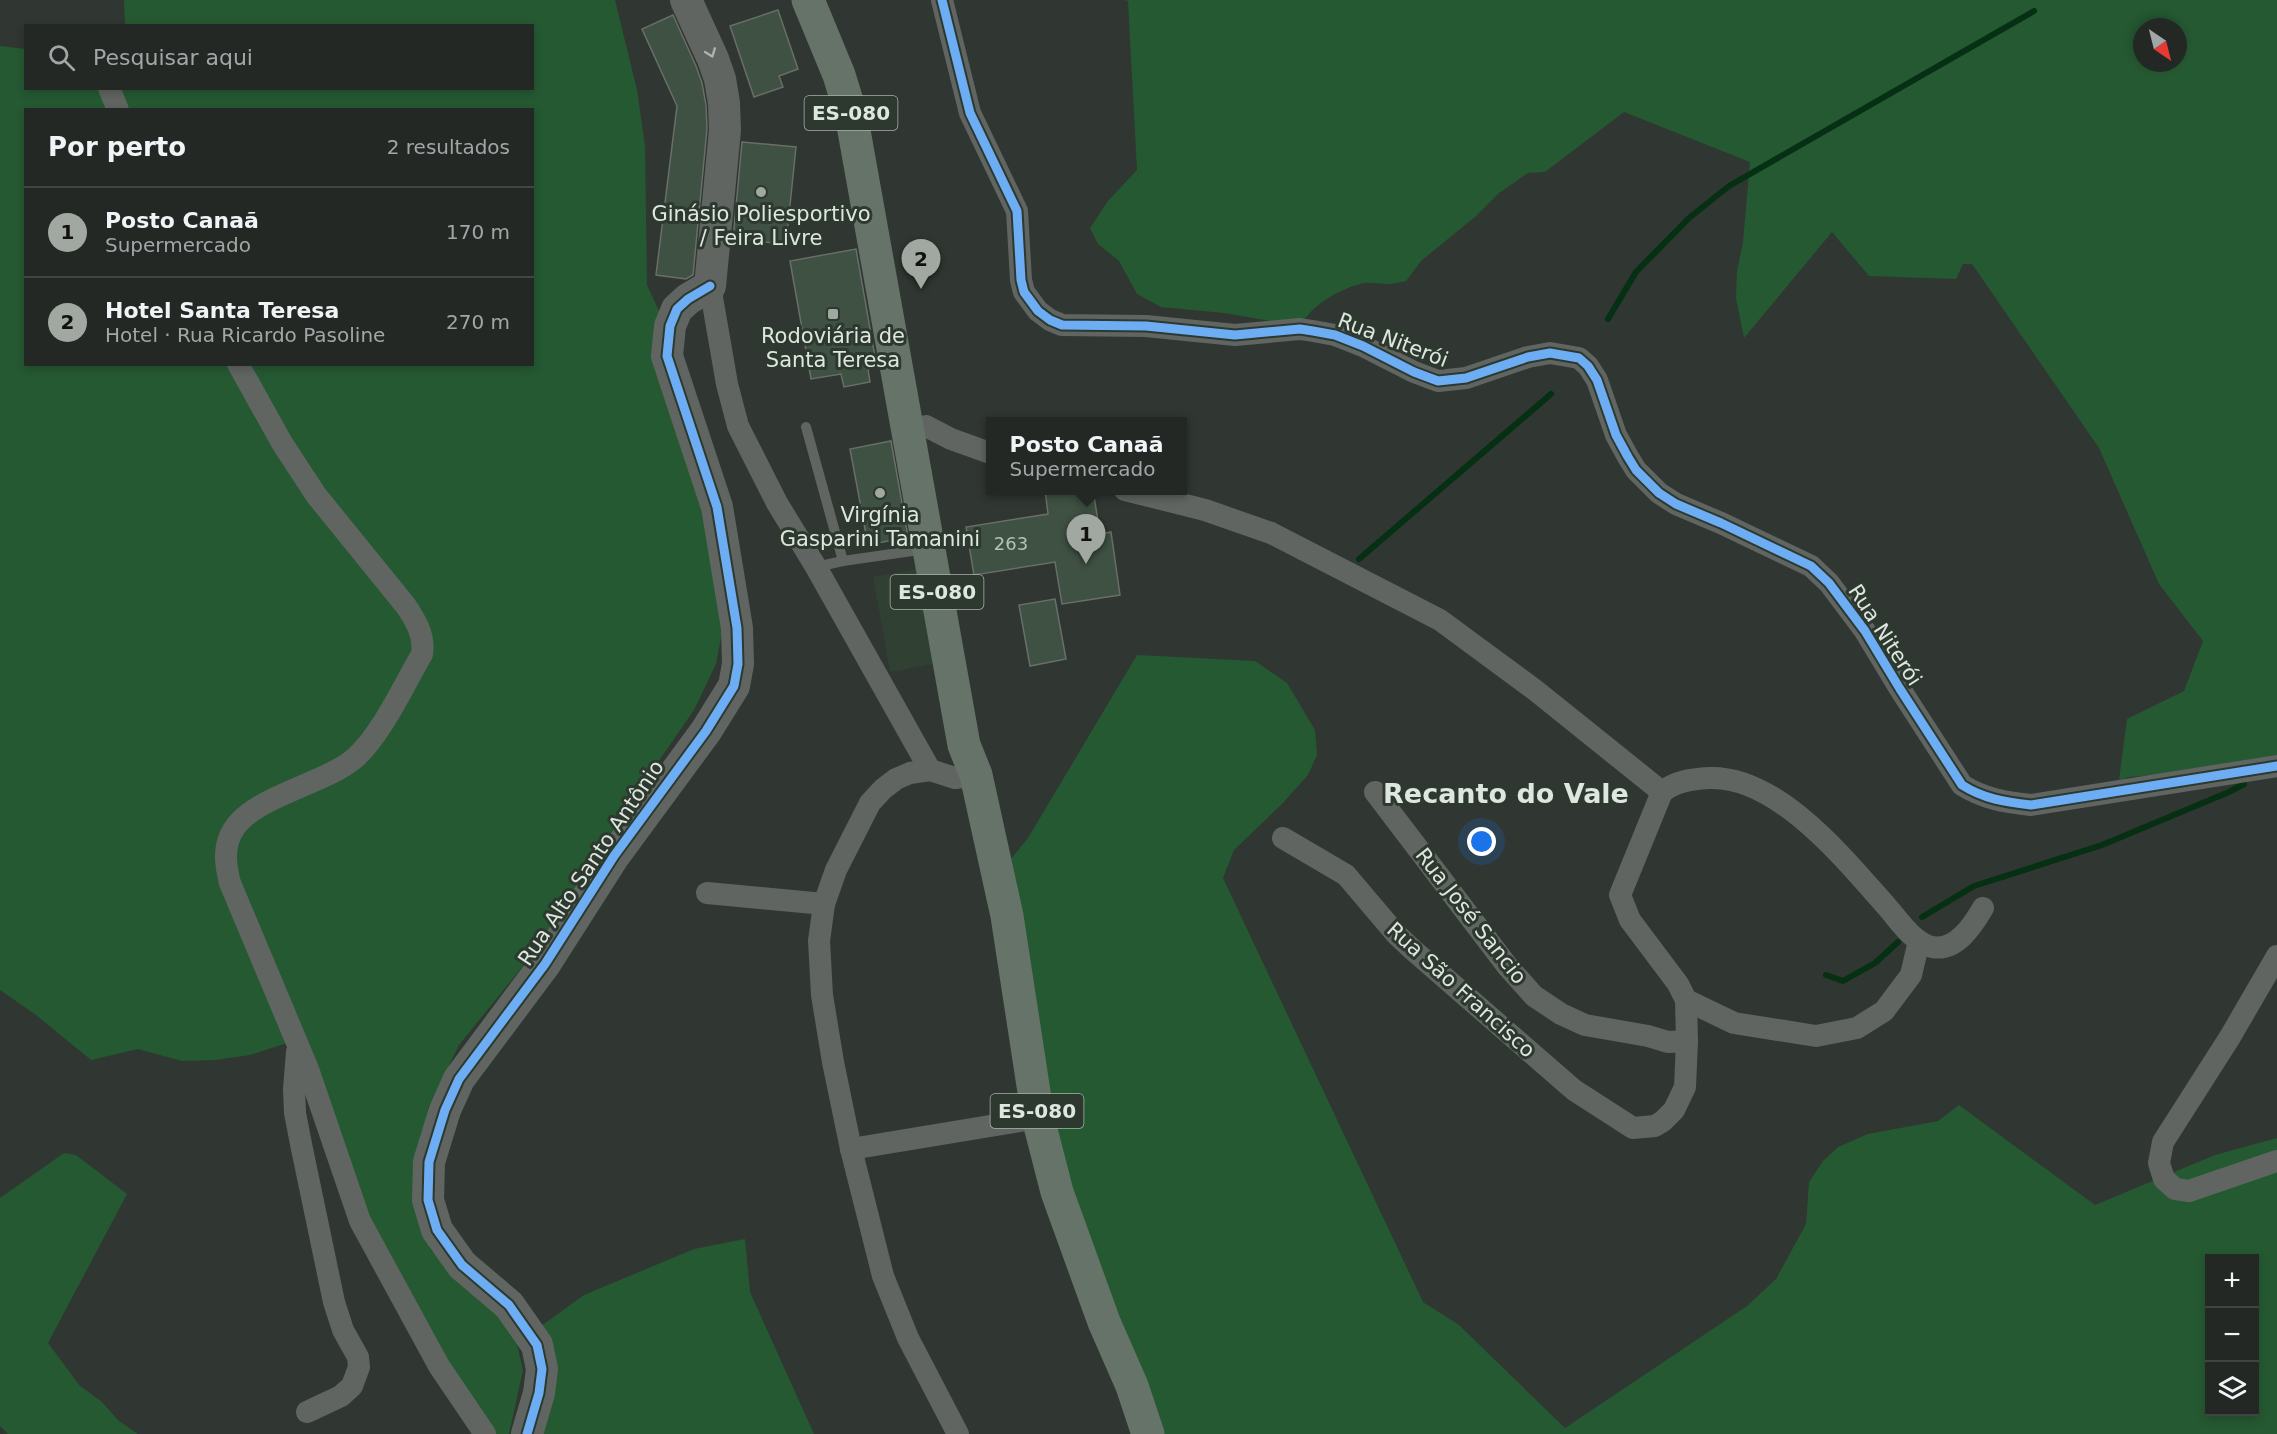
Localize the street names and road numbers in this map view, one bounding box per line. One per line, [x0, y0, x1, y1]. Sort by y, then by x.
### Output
road number: ES-080 [804, 96, 898, 130]
street label: Rua Niterói [1335, 308, 1451, 372]
road number: ES-080 [890, 575, 984, 609]
street label: Rua Niterói [1843, 580, 1927, 690]
street label: Rua Alto Santo Antônio [513, 756, 669, 970]
street label: Rua José Sancio [1410, 843, 1532, 989]
street label: Rua São Francisco [1382, 917, 1540, 1063]
road number: ES-080 [990, 1094, 1084, 1128]

